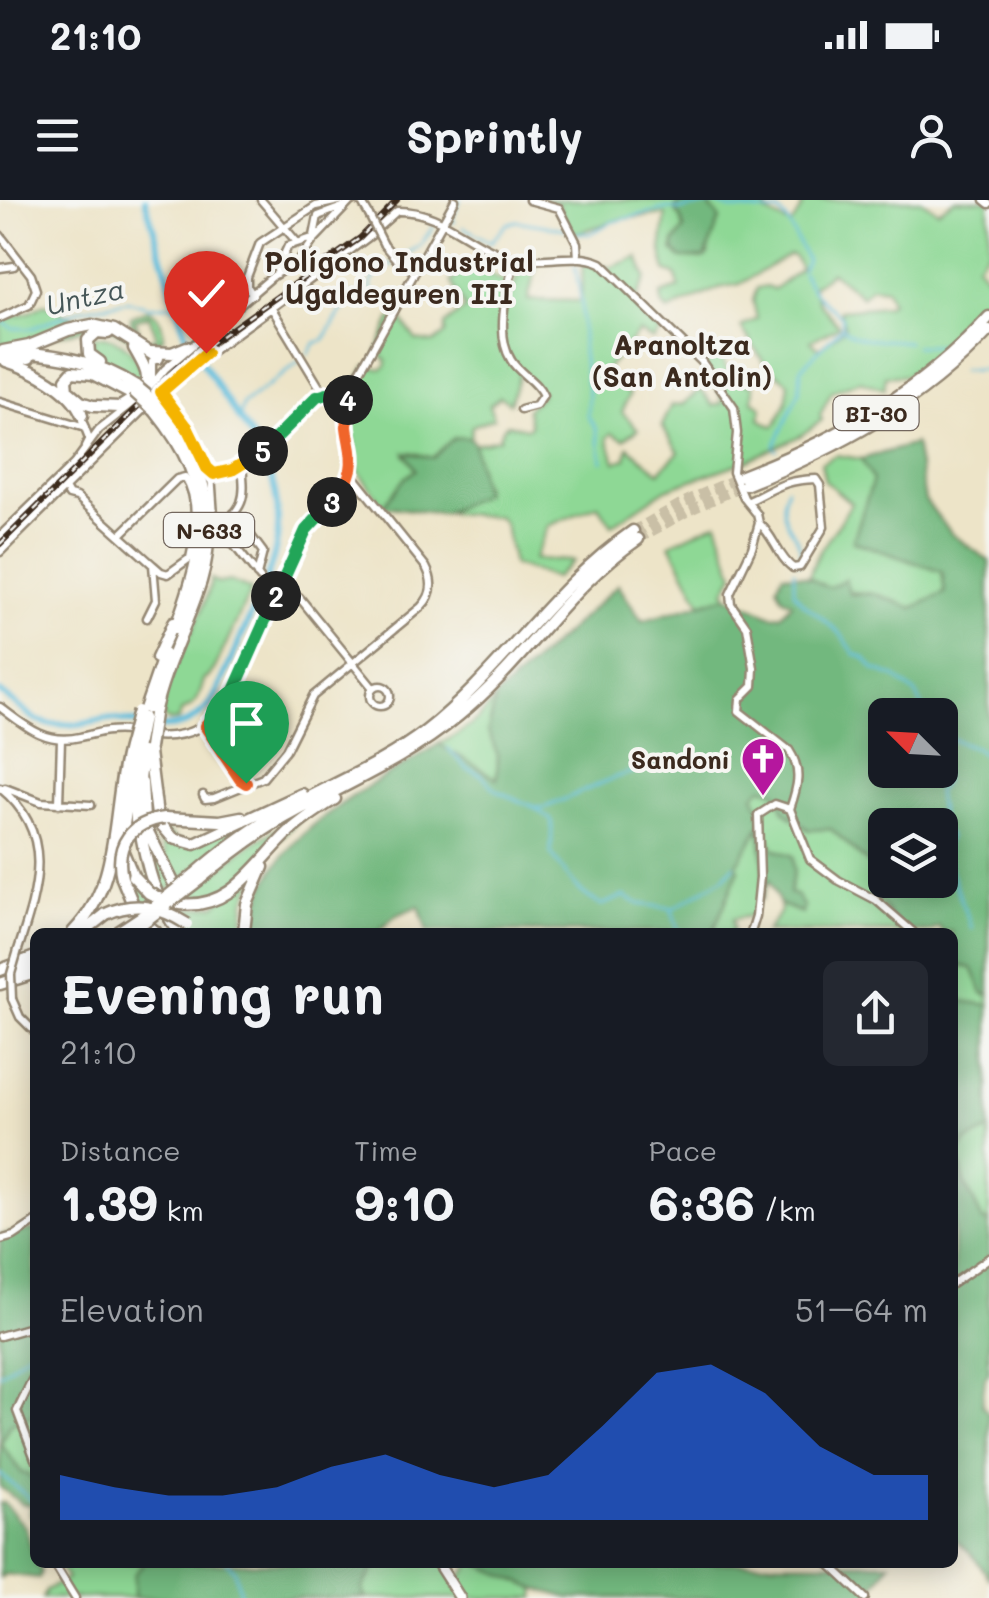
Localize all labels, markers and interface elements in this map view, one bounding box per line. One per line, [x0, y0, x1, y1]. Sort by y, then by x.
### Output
text: 21:10 [50, 10, 141, 60]
text: Sprintly [406, 106, 583, 164]
icon: menu [30, 108, 85, 163]
icon: person [904, 108, 959, 163]
district label: Polígono Industrial Ugaldeguren III [264, 243, 534, 311]
pin [164, 251, 249, 354]
icon: check [179, 266, 234, 321]
water label: Untza [42, 270, 128, 322]
district label: Aranoltza (San Antolin) [592, 326, 772, 394]
pin: 4 [323, 375, 373, 425]
text: 4 [339, 382, 357, 418]
road number: BI-30 [834, 396, 918, 430]
pin: 5 [238, 426, 288, 476]
text: 5 [255, 433, 271, 469]
pin: 3 [307, 477, 357, 527]
text: 3 [324, 484, 340, 520]
road number: N-633 [164, 513, 254, 547]
pin: 2 [251, 571, 301, 621]
text: 2 [268, 578, 284, 614]
pin [204, 681, 289, 784]
icon: arrive [219, 696, 274, 751]
north arrow [868, 698, 958, 788]
map controls [868, 698, 958, 898]
church icon: Sandoni [740, 736, 786, 797]
place label: Sandoni [631, 743, 730, 775]
button: layers [868, 808, 958, 898]
text: Evening run [60, 956, 384, 1028]
button: share [823, 961, 928, 1066]
text: 21:10 [60, 1030, 136, 1072]
text: Distance [60, 1132, 181, 1168]
text: Time [354, 1132, 418, 1168]
text: Pace [649, 1132, 717, 1168]
text: 1.39 [60, 1168, 158, 1234]
text: 9:10 [354, 1168, 455, 1234]
text: 6:36 [649, 1168, 755, 1234]
text: km [158, 1192, 204, 1228]
text: /km [755, 1192, 816, 1228]
text: Elevation [60, 1288, 204, 1330]
text: 51–64 m [795, 1288, 928, 1330]

